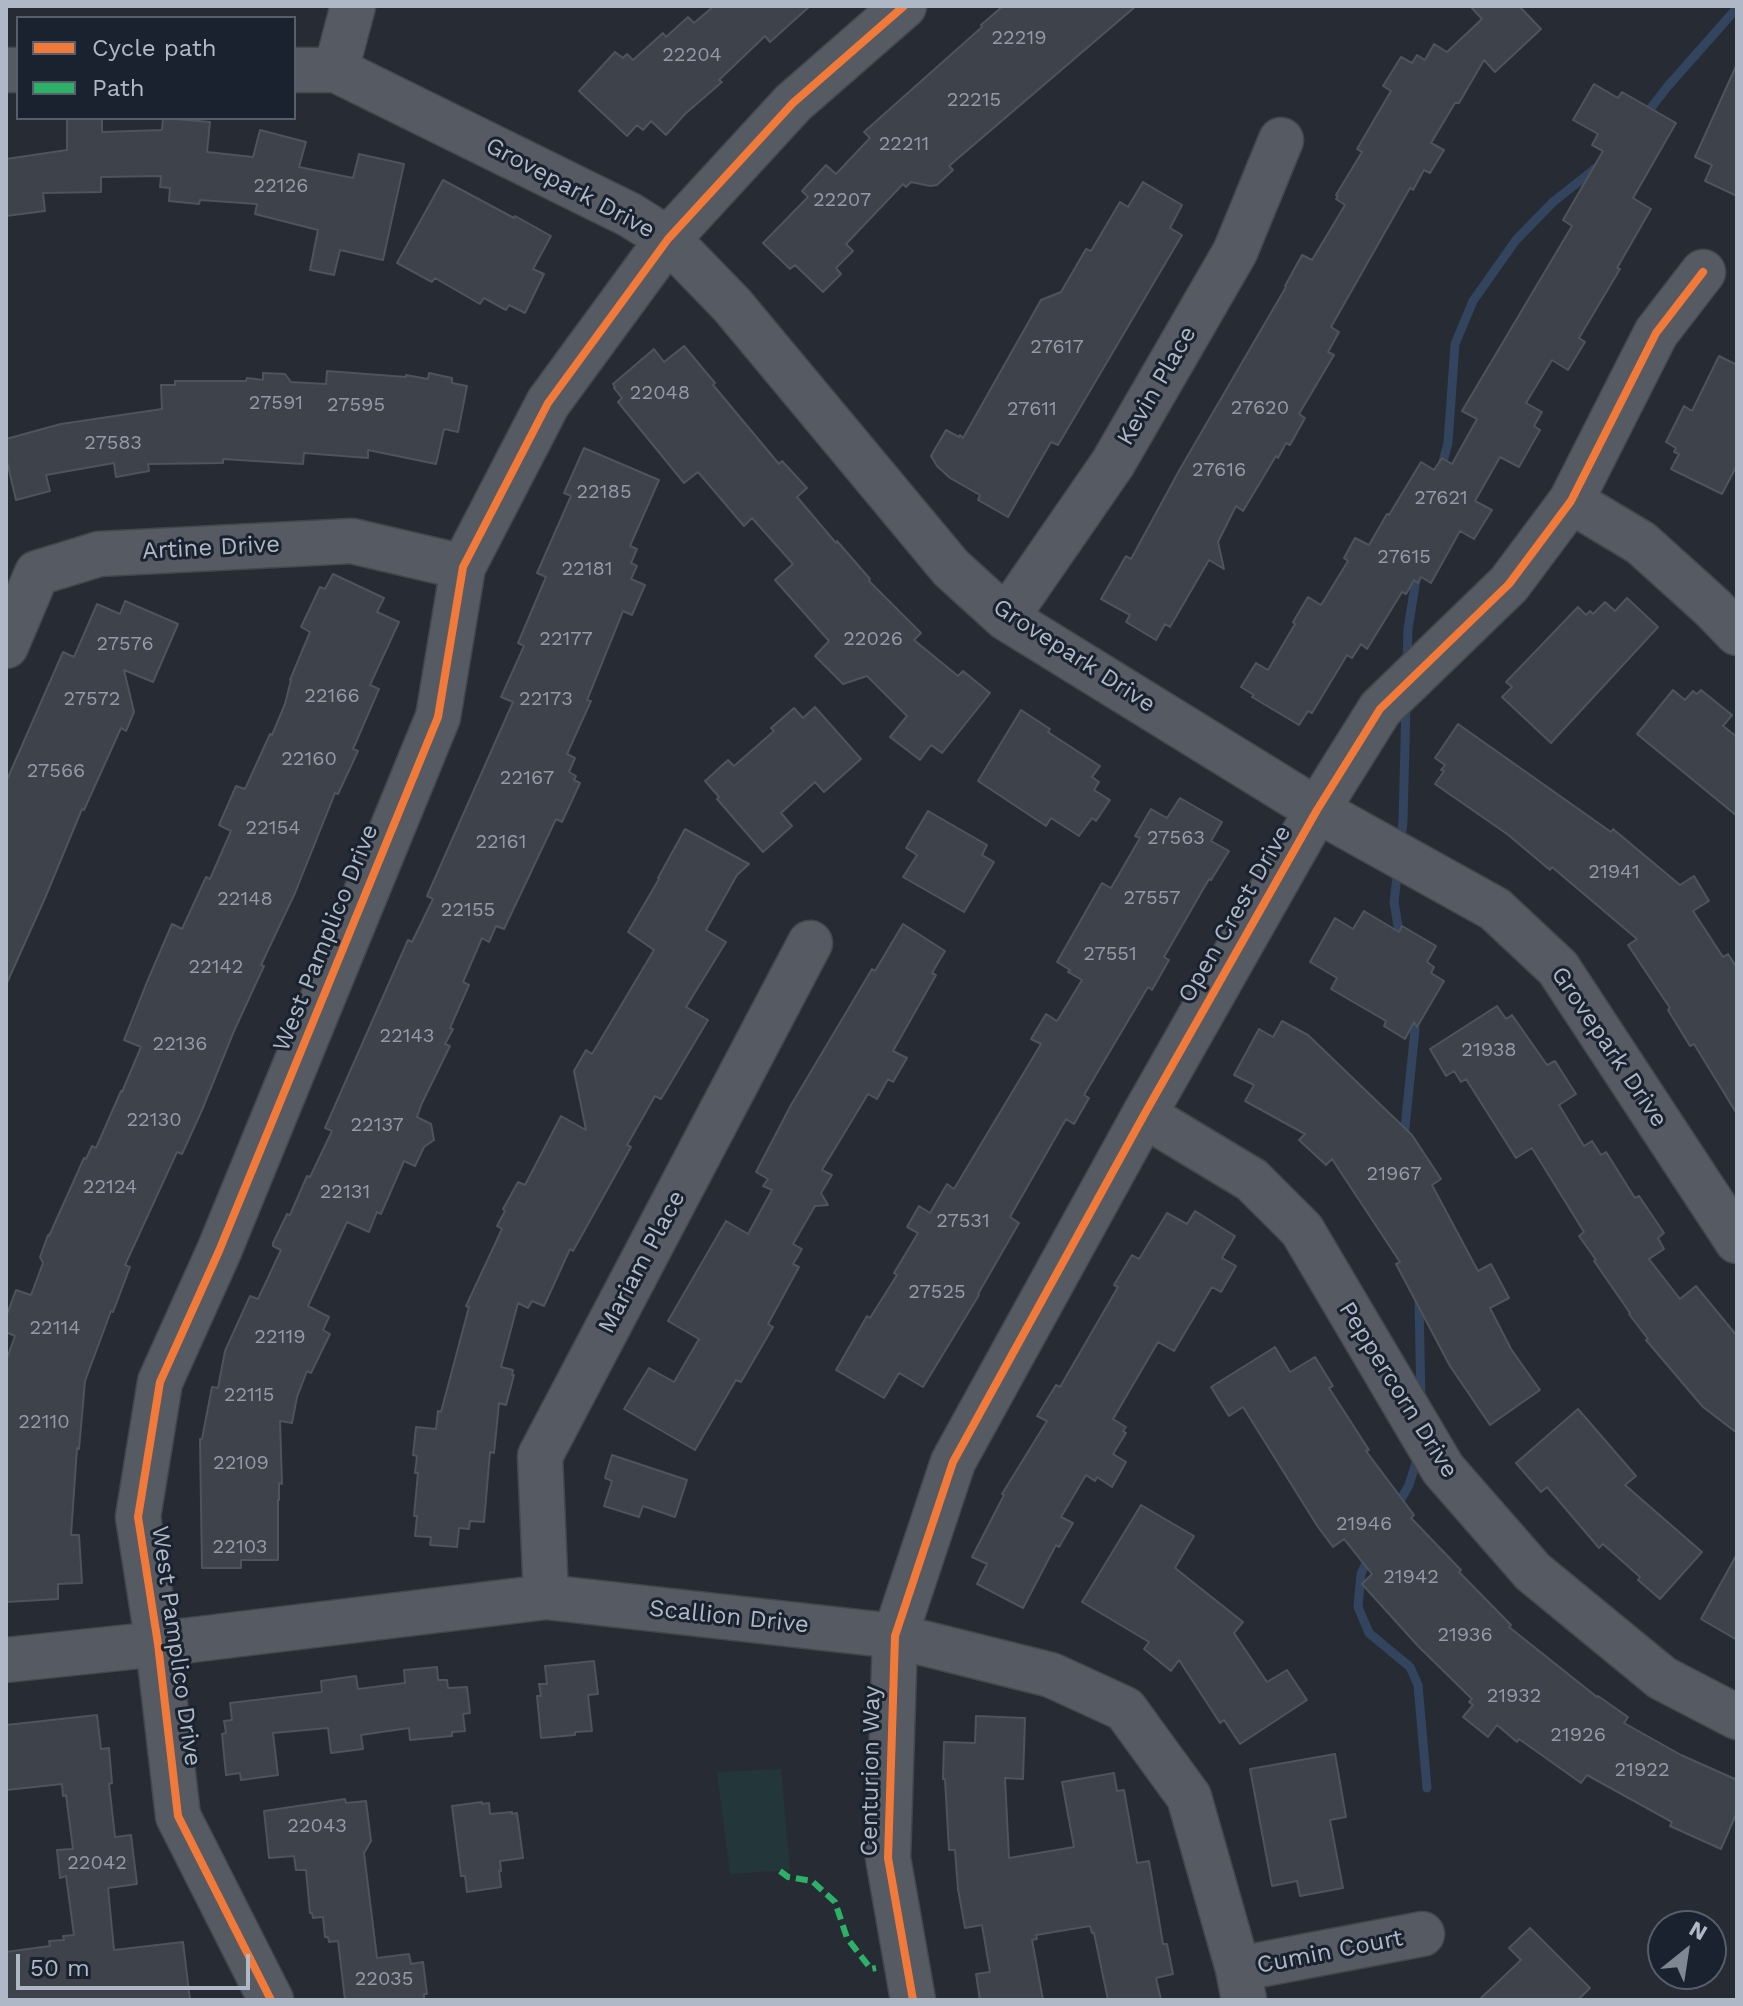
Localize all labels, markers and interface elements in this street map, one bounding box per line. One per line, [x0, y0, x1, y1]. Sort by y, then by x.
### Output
legend [16, 16, 296, 120]
house number: 22219 [991, 26, 1047, 50]
text: Cycle path [92, 34, 217, 62]
house number: 22204 [662, 43, 722, 67]
text: Path [92, 74, 145, 102]
house number: 22215 [947, 88, 1001, 112]
street label: Grovepark Drive [481, 131, 659, 245]
house number: 22211 [879, 132, 929, 156]
house number: 22126 [254, 174, 308, 198]
house number: 22207 [813, 188, 871, 212]
street label: Kevin Place [1111, 321, 1203, 451]
house number: 27617 [1030, 335, 1084, 359]
house number: 22048 [630, 381, 690, 405]
house number: 27591 [249, 391, 303, 415]
house number: 27595 [327, 393, 385, 417]
house number: 27620 [1231, 396, 1289, 420]
house number: 27611 [1007, 397, 1057, 421]
house number: 27583 [84, 431, 142, 455]
house number: 27616 [1192, 458, 1246, 482]
house number: 22185 [576, 480, 632, 504]
house number: 27621 [1414, 486, 1468, 510]
street label: Artine Drive [141, 530, 281, 566]
house number: 27615 [1377, 545, 1431, 569]
house number: 22181 [561, 557, 613, 581]
street label: Grovepark Drive [988, 593, 1160, 719]
house number: 22177 [539, 627, 593, 651]
house number: 22026 [843, 627, 903, 651]
house number: 27576 [96, 632, 154, 656]
house number: 22166 [304, 684, 360, 708]
house number: 27572 [64, 687, 120, 711]
house number: 22173 [519, 687, 573, 711]
house number: 22160 [281, 747, 337, 771]
house number: 27566 [27, 759, 85, 783]
house number: 22167 [500, 766, 554, 790]
house number: 22154 [246, 816, 300, 840]
street label: West Pamplico Drive [267, 820, 385, 1056]
street label: Open Crest Drive [1173, 820, 1297, 1008]
house number: 27563 [1147, 826, 1205, 850]
house number: 22161 [475, 830, 527, 854]
house number: 21941 [1588, 860, 1640, 884]
house number: 27557 [1124, 886, 1180, 910]
house number: 22148 [217, 887, 273, 911]
house number: 22155 [441, 898, 495, 922]
house number: 27551 [1083, 942, 1137, 966]
house number: 22142 [189, 955, 243, 979]
street label: Grovepark Drive [1545, 961, 1673, 1133]
house number: 22143 [380, 1024, 434, 1048]
house number: 22136 [153, 1032, 207, 1056]
house number: 21938 [1461, 1038, 1517, 1062]
house number: 22130 [126, 1108, 182, 1132]
house number: 22137 [350, 1113, 404, 1137]
house number: 21967 [1367, 1162, 1421, 1186]
house number: 22124 [83, 1175, 137, 1199]
house number: 22131 [320, 1180, 370, 1204]
street label: Mariam Place [592, 1186, 692, 1338]
house number: 27531 [936, 1209, 990, 1233]
house number: 27525 [908, 1280, 966, 1304]
street label: Peppercorn Drive [1332, 1297, 1464, 1483]
house number: 22114 [29, 1316, 81, 1340]
house number: 22119 [254, 1325, 306, 1349]
house number: 22115 [224, 1383, 274, 1407]
house number: 22110 [18, 1410, 70, 1434]
house number: 22109 [213, 1451, 269, 1475]
house number: 21946 [1336, 1512, 1392, 1536]
street label: West Pamplico Drive [145, 1524, 207, 1768]
house number: 22103 [213, 1535, 267, 1559]
house number: 21942 [1383, 1565, 1439, 1589]
street label: Scallion Drive [648, 1594, 810, 1640]
house number: 21936 [1437, 1623, 1493, 1647]
house number: 21932 [1487, 1684, 1541, 1708]
street label: Centurion Way [855, 1685, 887, 1857]
house number: 21926 [1550, 1723, 1606, 1747]
house number: 21922 [1614, 1758, 1670, 1782]
house number: 22043 [287, 1814, 347, 1838]
house number: 22042 [67, 1851, 127, 1875]
north arrow [1647, 1910, 1727, 1990]
text: N [1685, 1916, 1712, 1945]
street label: Cumin Court [1254, 1924, 1406, 1980]
scale bar [20, 1938, 254, 1988]
text: 50 m [30, 1954, 90, 1982]
house number: 22035 [355, 1967, 413, 1991]

